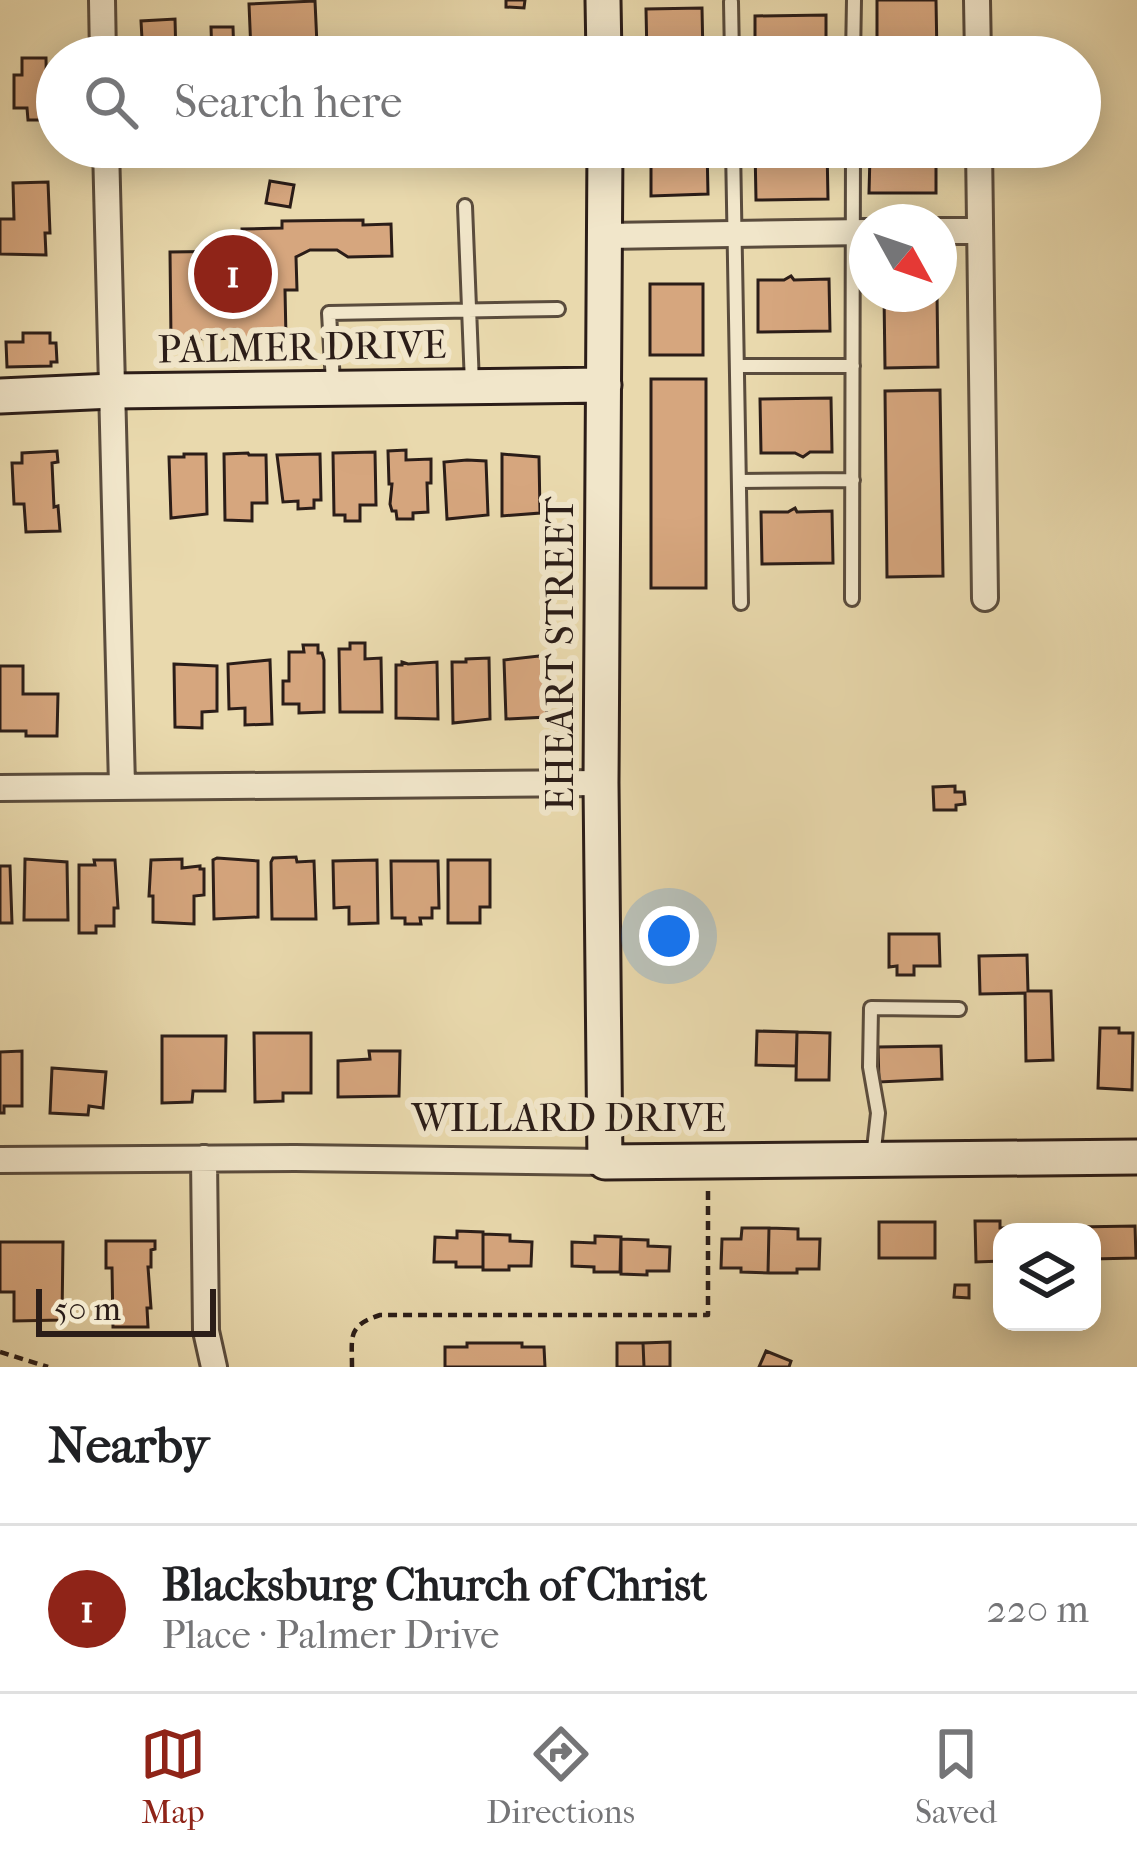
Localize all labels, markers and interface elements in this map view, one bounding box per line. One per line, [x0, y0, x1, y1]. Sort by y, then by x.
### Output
search box [36, 36, 1101, 168]
icon: search [78, 69, 144, 135]
text: Search here [174, 76, 402, 129]
north arrow [849, 204, 957, 312]
pin: 1 [194, 229, 272, 319]
street label: PALMER DRIVE [157, 321, 447, 373]
street label: EHEART STREET [537, 496, 583, 811]
your location [639, 906, 699, 966]
street label: WILLARD DRIVE [411, 1095, 726, 1141]
map controls [993, 1223, 1101, 1331]
button: layers [993, 1223, 1101, 1331]
scale bar [36, 1283, 216, 1336]
text: 50 m [54, 1290, 121, 1329]
text: Nearby [48, 1415, 209, 1475]
text: Blacksburg Church of Christ [162, 1559, 707, 1612]
text: 1 [80, 1586, 94, 1632]
text: 220 m [987, 1586, 1089, 1632]
text: Place · Palmer Drive [162, 1612, 499, 1658]
tab: Map [140, 1721, 206, 1832]
tab: Directions [486, 1721, 635, 1832]
tab: Saved [915, 1721, 997, 1832]

